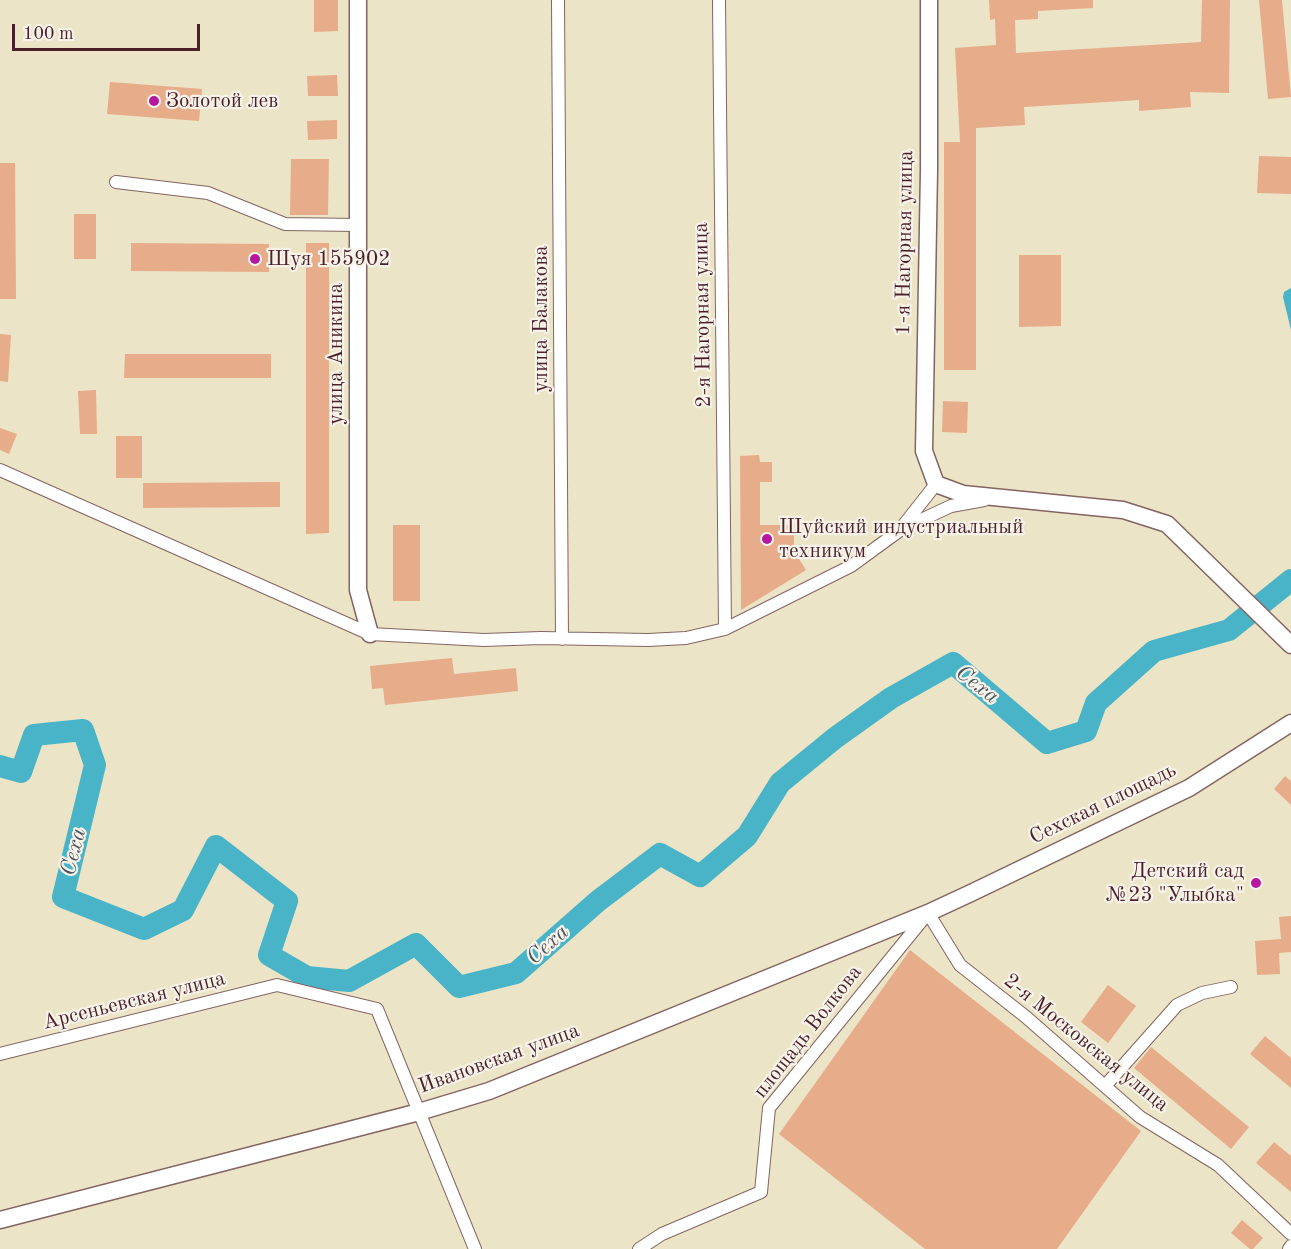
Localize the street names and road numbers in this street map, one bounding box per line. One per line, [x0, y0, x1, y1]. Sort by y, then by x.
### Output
street label: 1-я Нагорная улица [891, 150, 919, 336]
street label: 2-я Нагорная улица [689, 222, 717, 408]
street label: улица Балакова [528, 245, 554, 393]
street label: улица Аникина [323, 283, 349, 425]
street label: Сехская площадь [1026, 758, 1180, 850]
street label: площадь Волкова [748, 961, 868, 1103]
street label: Арсеньевская улица [40, 966, 228, 1036]
street label: 2-я Московская улица [998, 969, 1174, 1117]
street label: Ивановская улица [415, 1018, 583, 1100]

